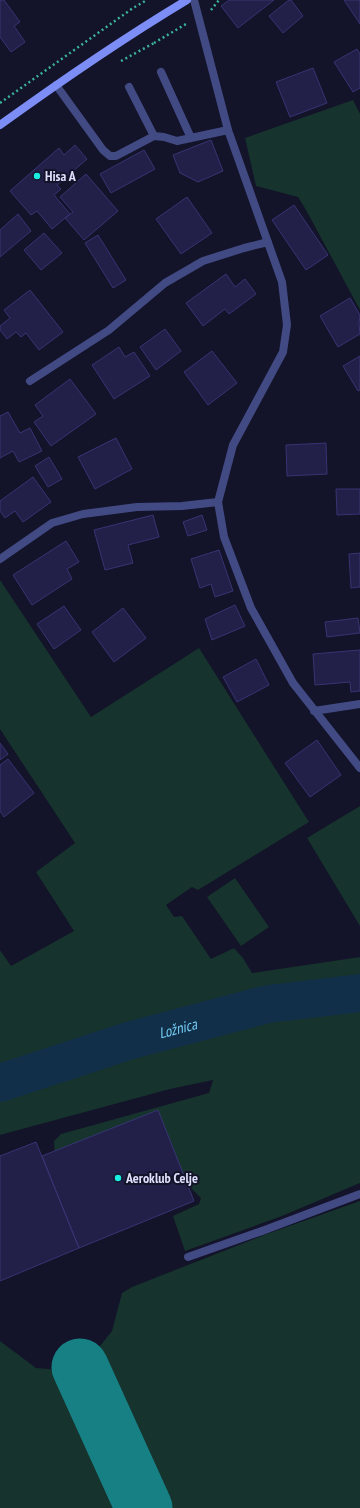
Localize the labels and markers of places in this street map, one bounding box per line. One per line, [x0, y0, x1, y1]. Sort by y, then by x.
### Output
place label: Hisa A [45, 167, 77, 185]
marker: Hisa A [32, 171, 42, 181]
place label: Aeroklub Celje [125, 1169, 198, 1187]
marker: Aeroklub Celje [113, 1173, 123, 1183]

